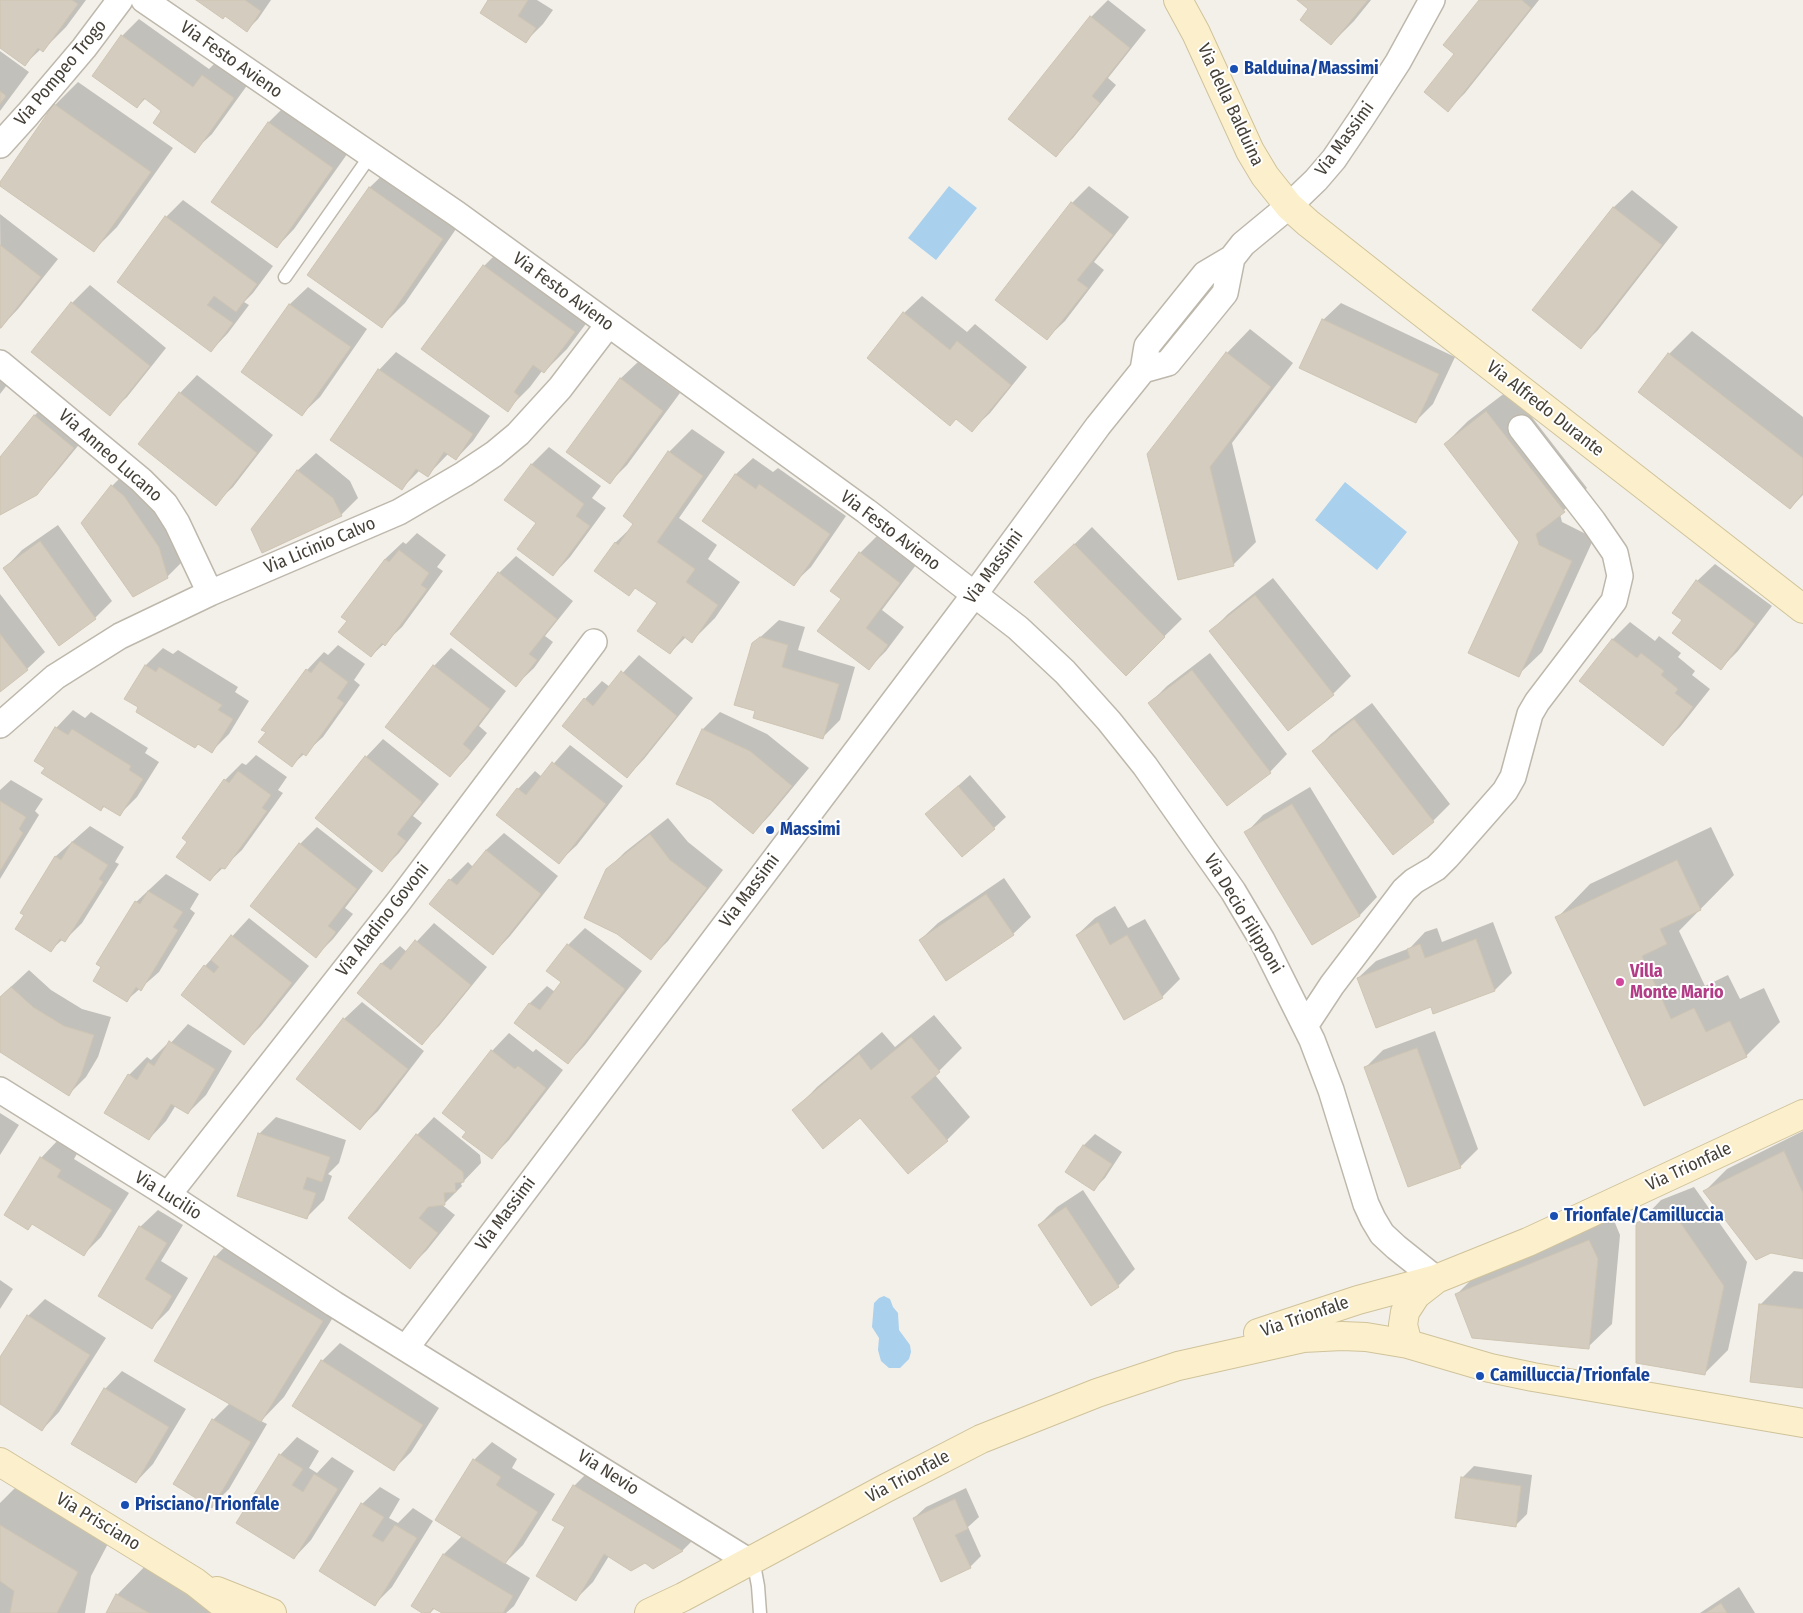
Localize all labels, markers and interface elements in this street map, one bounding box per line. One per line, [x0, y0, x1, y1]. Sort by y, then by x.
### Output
street label: Via Pompeo Trogo [10, 16, 112, 130]
street label: Via Festo Avieno [176, 17, 286, 103]
street label: Via della Balduina [1192, 40, 1268, 170]
place label: Balduina/Massimi [1244, 58, 1379, 80]
marker: Balduina/Massimi [1228, 63, 1240, 75]
street label: Via Massimi [1311, 98, 1379, 180]
street label: Via Festo Avieno [508, 248, 618, 336]
street label: Via Alfredo Durante [1482, 356, 1608, 462]
street label: Via Anneo Lucano [54, 405, 166, 507]
street label: Via Festo Avieno [836, 486, 944, 576]
street label: Via Licinio Calvo [261, 513, 379, 579]
street label: Via Massimi [960, 526, 1028, 608]
place label: Massimi [780, 819, 841, 841]
marker: Massimi [764, 824, 776, 836]
street label: Via Massimi [715, 850, 785, 932]
street label: Via Decio Filipponi [1199, 850, 1287, 978]
street label: Via Aladino Govoni [332, 859, 434, 981]
place label: Villa Monte Mario [1630, 961, 1724, 1004]
marker: Villa Monte Mario [1614, 976, 1626, 988]
street label: Via Trionfale [1643, 1138, 1735, 1196]
street label: Via Lucilio [131, 1167, 205, 1225]
street label: Via Massimi [471, 1173, 541, 1255]
place label: Trionfale/Camilluccia [1564, 1205, 1724, 1227]
marker: Trionfale/Camilluccia [1548, 1210, 1560, 1222]
street label: Via Trionfale [1258, 1292, 1352, 1342]
place label: Camilluccia/Trionfale [1490, 1365, 1650, 1387]
marker: Camilluccia/Trionfale [1474, 1370, 1486, 1382]
street label: Via Nevio [573, 1446, 643, 1500]
street label: Via Trionfale [862, 1446, 954, 1508]
street label: Via Prisciano [52, 1488, 144, 1556]
place label: Prisciano/Trionfale [135, 1494, 279, 1516]
marker: Prisciano/Trionfale [119, 1499, 131, 1511]

